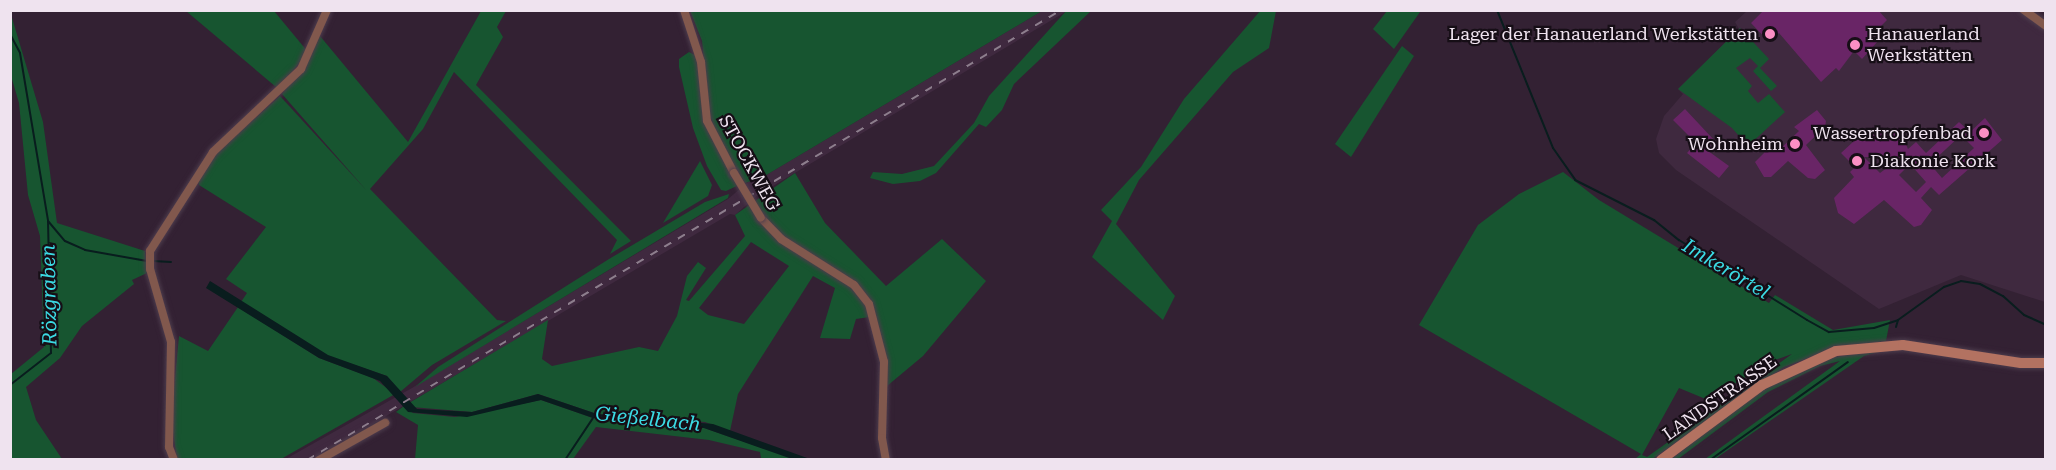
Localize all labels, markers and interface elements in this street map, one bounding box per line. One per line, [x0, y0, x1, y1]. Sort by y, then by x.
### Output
place label: Lager der Hanauerland Werkstätten [1449, 23, 1758, 45]
place label: Hanauerland Werkstätten [1867, 24, 1980, 66]
marker: Lager der Hanauerland Werkstätten [1763, 27, 1777, 41]
marker: Hanauerland Werkstätten [1848, 38, 1862, 52]
street label: STOCKWEG [714, 111, 784, 215]
place label: Wassertropfenbad [1813, 122, 1972, 144]
marker: Wassertropfenbad [1977, 126, 1991, 140]
place label: Wohnheim [1688, 133, 1783, 155]
marker: Wohnheim [1788, 137, 1802, 151]
place label: Diakonie Kork [1870, 150, 1996, 172]
marker: Diakonie Kork [1848, 152, 1866, 170]
water label: Imkerörtel [1678, 234, 1774, 304]
water label: Rözgraben [36, 244, 62, 346]
street label: LANDSTRASSE [1659, 351, 1781, 445]
water label: Gießelbach [594, 402, 702, 436]

